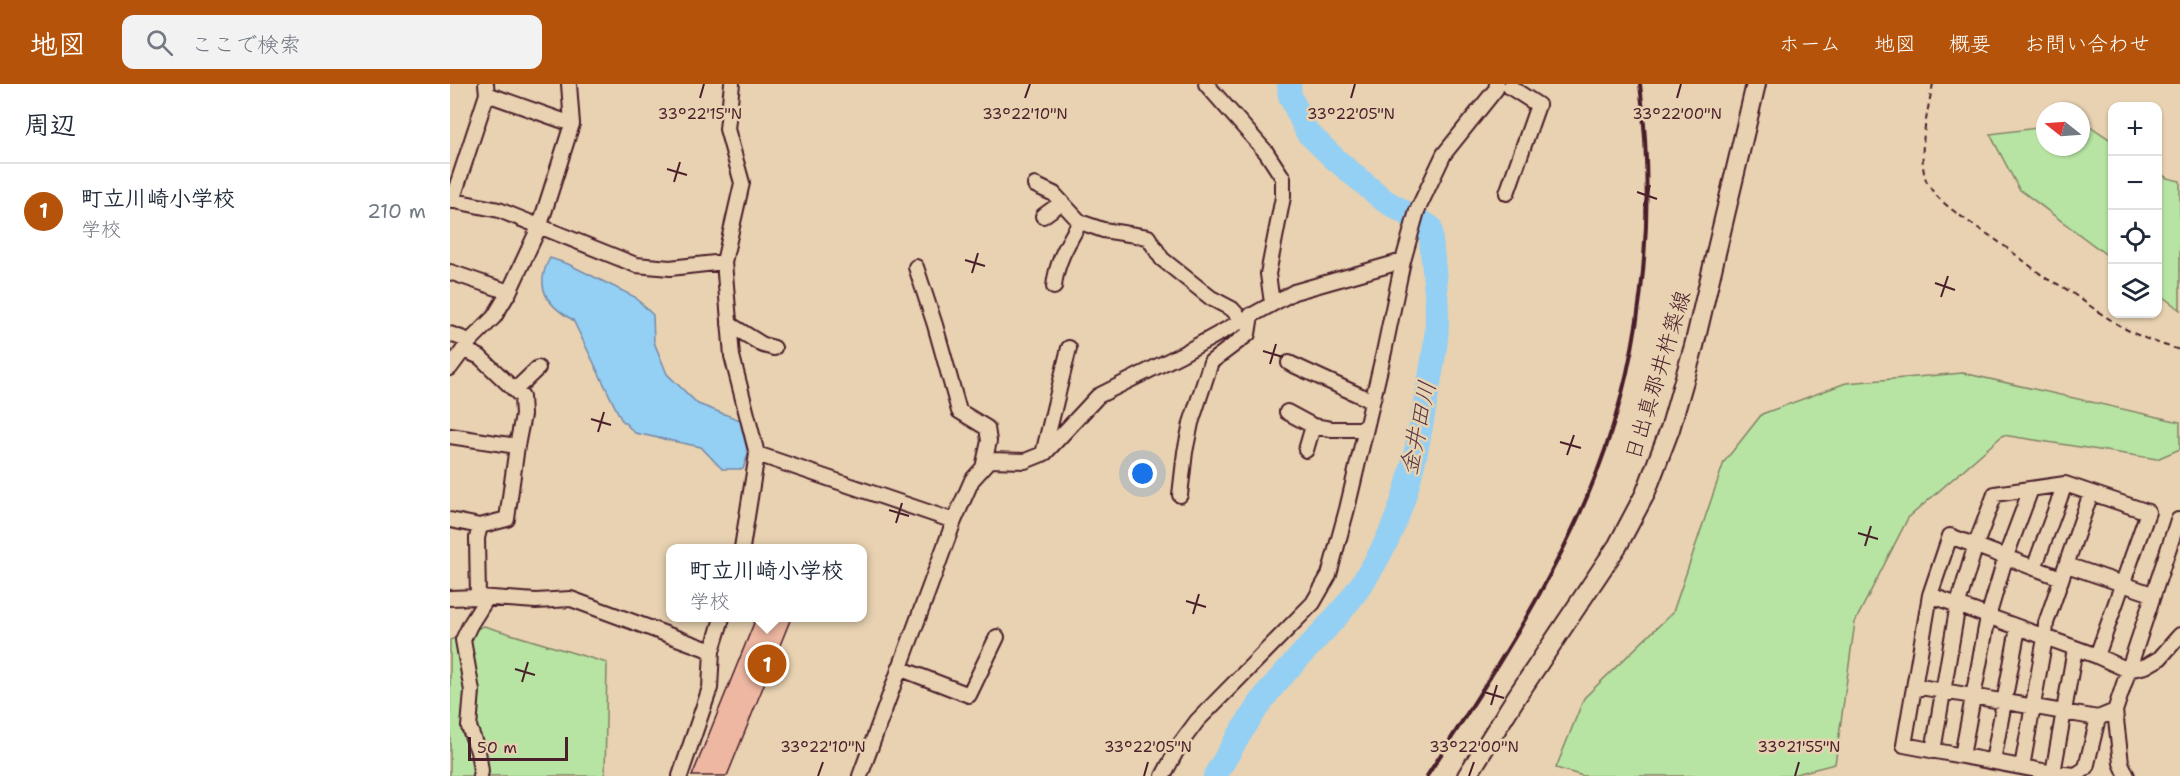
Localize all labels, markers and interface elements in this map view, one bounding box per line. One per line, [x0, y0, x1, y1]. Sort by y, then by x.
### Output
search box [122, 15, 542, 69]
text: 地図 [30, 25, 86, 63]
icon: search [143, 26, 176, 59]
text: ここで検索 [191, 30, 301, 59]
text: ホーム [1779, 30, 1841, 58]
text: 地図 [1874, 30, 1916, 58]
text: 概要 [1949, 30, 1991, 58]
text: お問い合わせ [2024, 30, 2150, 58]
north arrow [2036, 102, 2090, 156]
map controls [2108, 102, 2162, 318]
button: + [2108, 102, 2162, 156]
text: 33°22'15"N [658, 104, 742, 124]
text: 33°22'10"N [982, 104, 1068, 124]
text: 33°22'05"N [1307, 104, 1395, 124]
text: 33°22'00"N [1632, 104, 1722, 124]
text: 周辺 [24, 107, 76, 142]
button: − [2108, 156, 2162, 210]
text: 町立川崎小学校 [81, 184, 235, 213]
text: 1 [39, 198, 48, 224]
text: 210 m [367, 198, 426, 224]
button: locate [2108, 210, 2162, 264]
text: 学校 [81, 216, 121, 242]
button: layers [2108, 264, 2162, 318]
street label: 日出真那井杵築線 [1618, 287, 1697, 464]
water label: 金井田川 [1392, 378, 1444, 478]
your location [1128, 459, 1157, 488]
popup [666, 544, 867, 622]
text: 町立川崎小学校 [689, 556, 844, 585]
text: 学校 [689, 588, 729, 614]
pin: 1 [748, 642, 786, 686]
scale bar [468, 734, 568, 762]
text: 50 m [477, 737, 517, 758]
text: 33°22'10"N [780, 737, 866, 757]
text: 33°22'05"N [1104, 737, 1192, 757]
text: 33°22'00"N [1429, 737, 1519, 757]
text: 33°21'55"N [1757, 737, 1841, 757]

